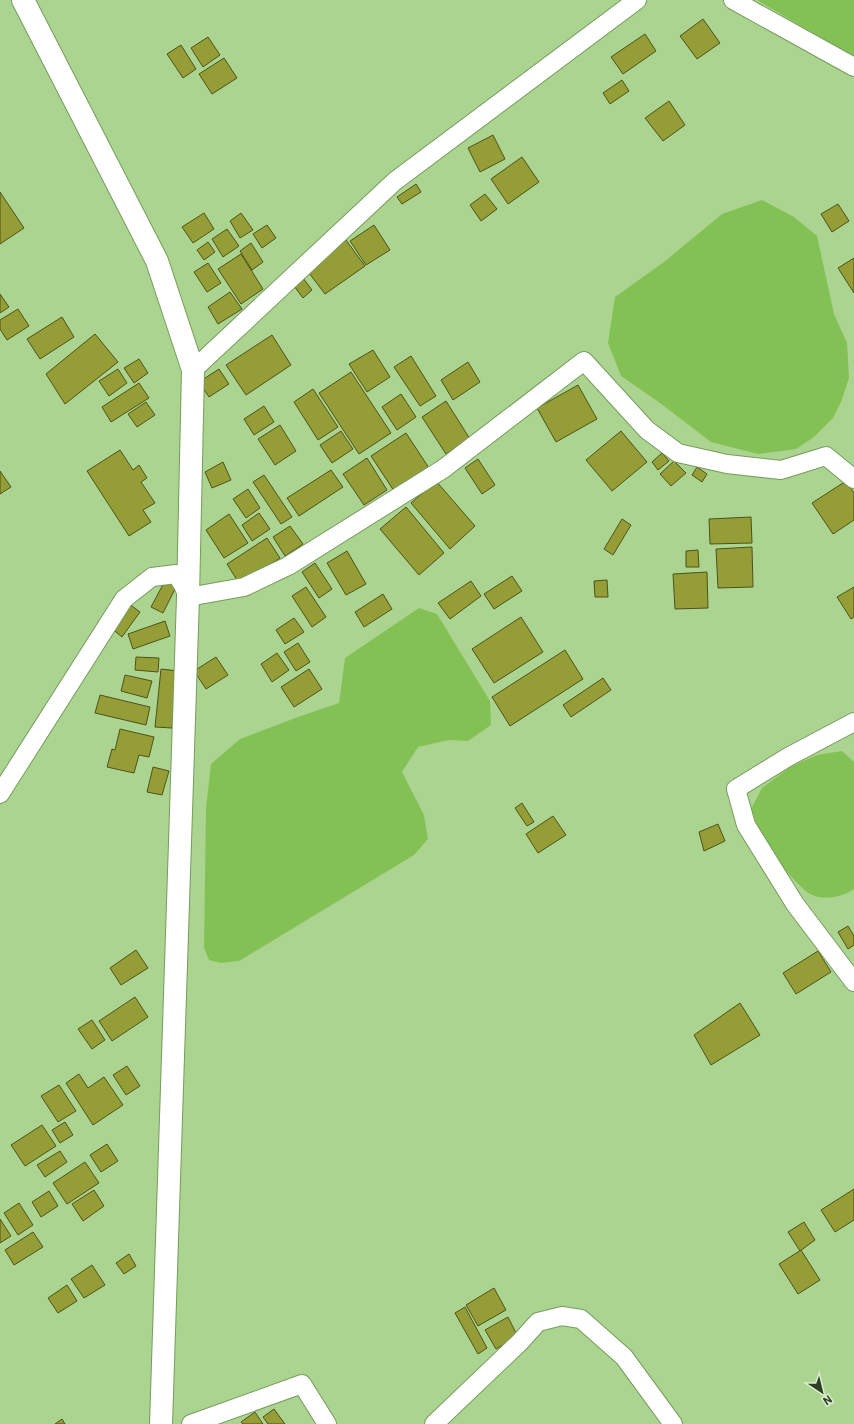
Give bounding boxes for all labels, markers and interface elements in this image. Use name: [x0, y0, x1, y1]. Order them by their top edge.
north arrow: [802, 1372, 842, 1412]
text: N: [820, 1392, 834, 1407]

